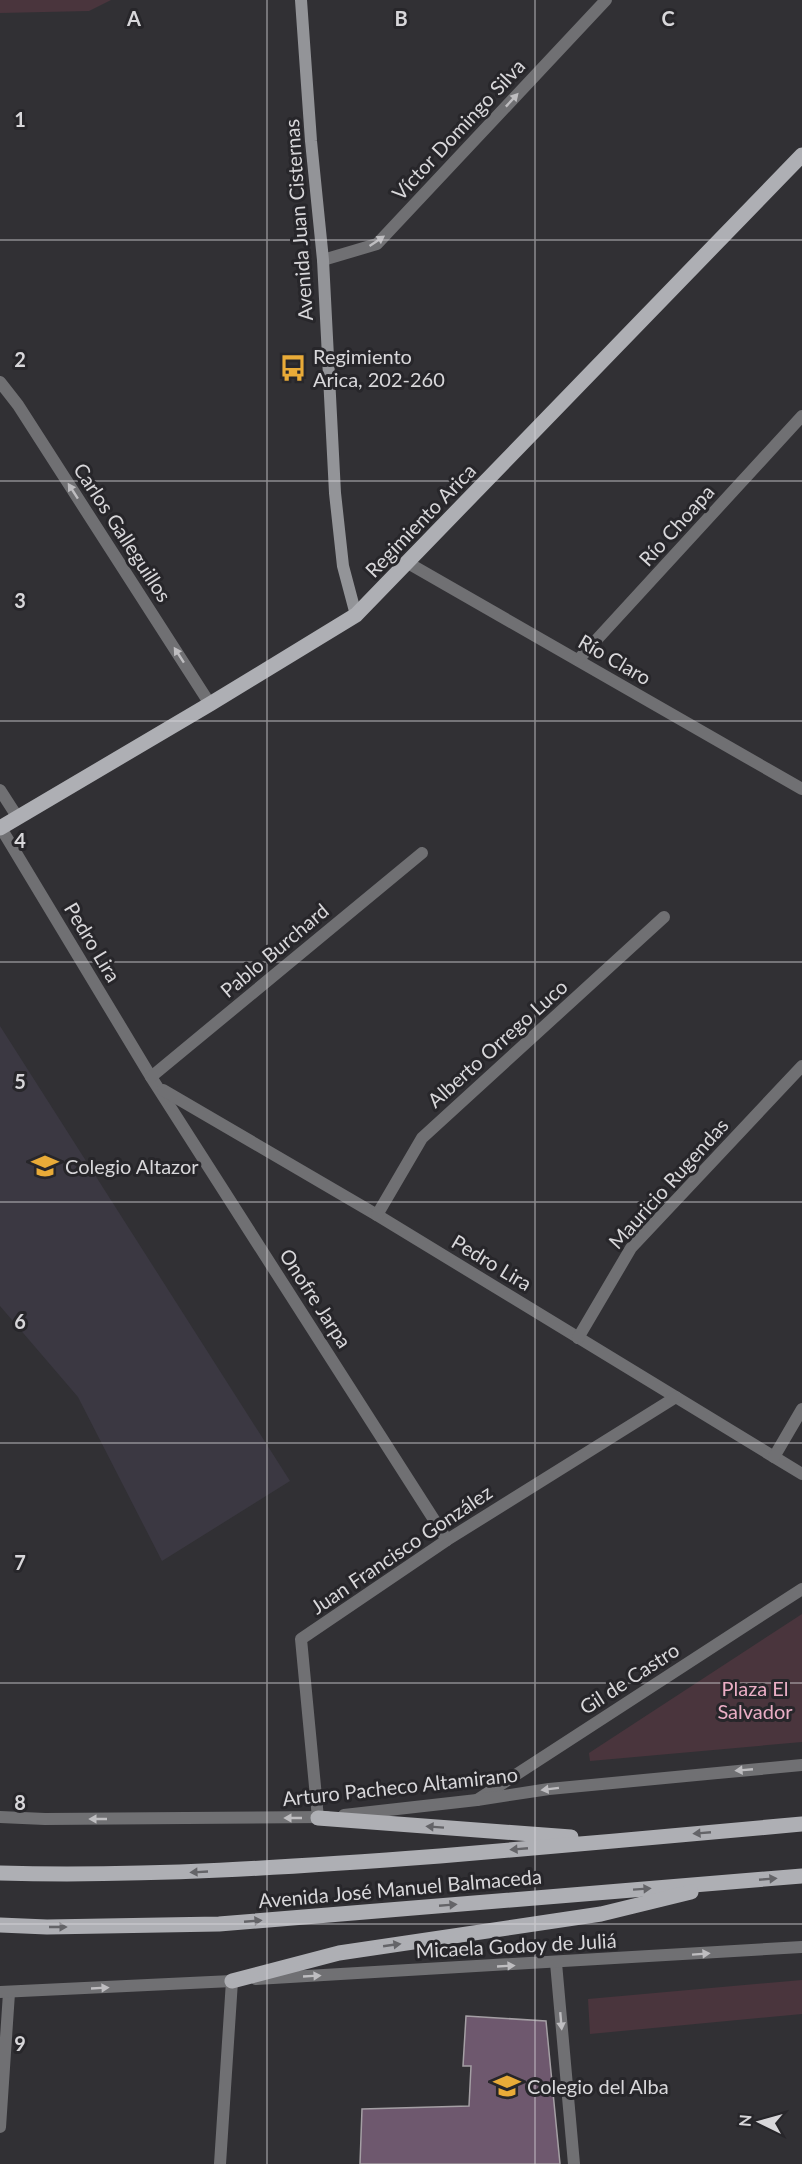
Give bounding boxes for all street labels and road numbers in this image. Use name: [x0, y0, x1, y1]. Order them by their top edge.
street label: Víctor Domingo Silva: [387, 54, 529, 204]
street label: Avenida Juan Cisternas: [279, 118, 317, 322]
street label: Carlos Galleguillos: [69, 458, 177, 606]
street label: Regimiento Arica: [360, 458, 480, 582]
street label: Río Choapa: [633, 480, 719, 570]
street label: Río Claro: [574, 629, 656, 689]
street label: Pedro Lira: [60, 898, 126, 986]
street label: Pablo Burchard: [215, 898, 333, 1002]
street label: Alberto Orrego Luco: [422, 974, 572, 1112]
street label: Mauricio Rugendas: [603, 1113, 733, 1253]
street label: Pedro Lira: [448, 1229, 536, 1295]
street label: Onofre Jarpa: [275, 1244, 357, 1352]
street label: Juan Francisco González: [306, 1479, 496, 1619]
street label: Gil de Castro: [575, 1637, 683, 1719]
street label: Arturo Pacheco Altamirano: [281, 1762, 519, 1810]
street label: Avenida José Manuel Balmaceda: [257, 1864, 543, 1912]
street label: Micaela Godoy de Juliá: [415, 1928, 617, 1962]

